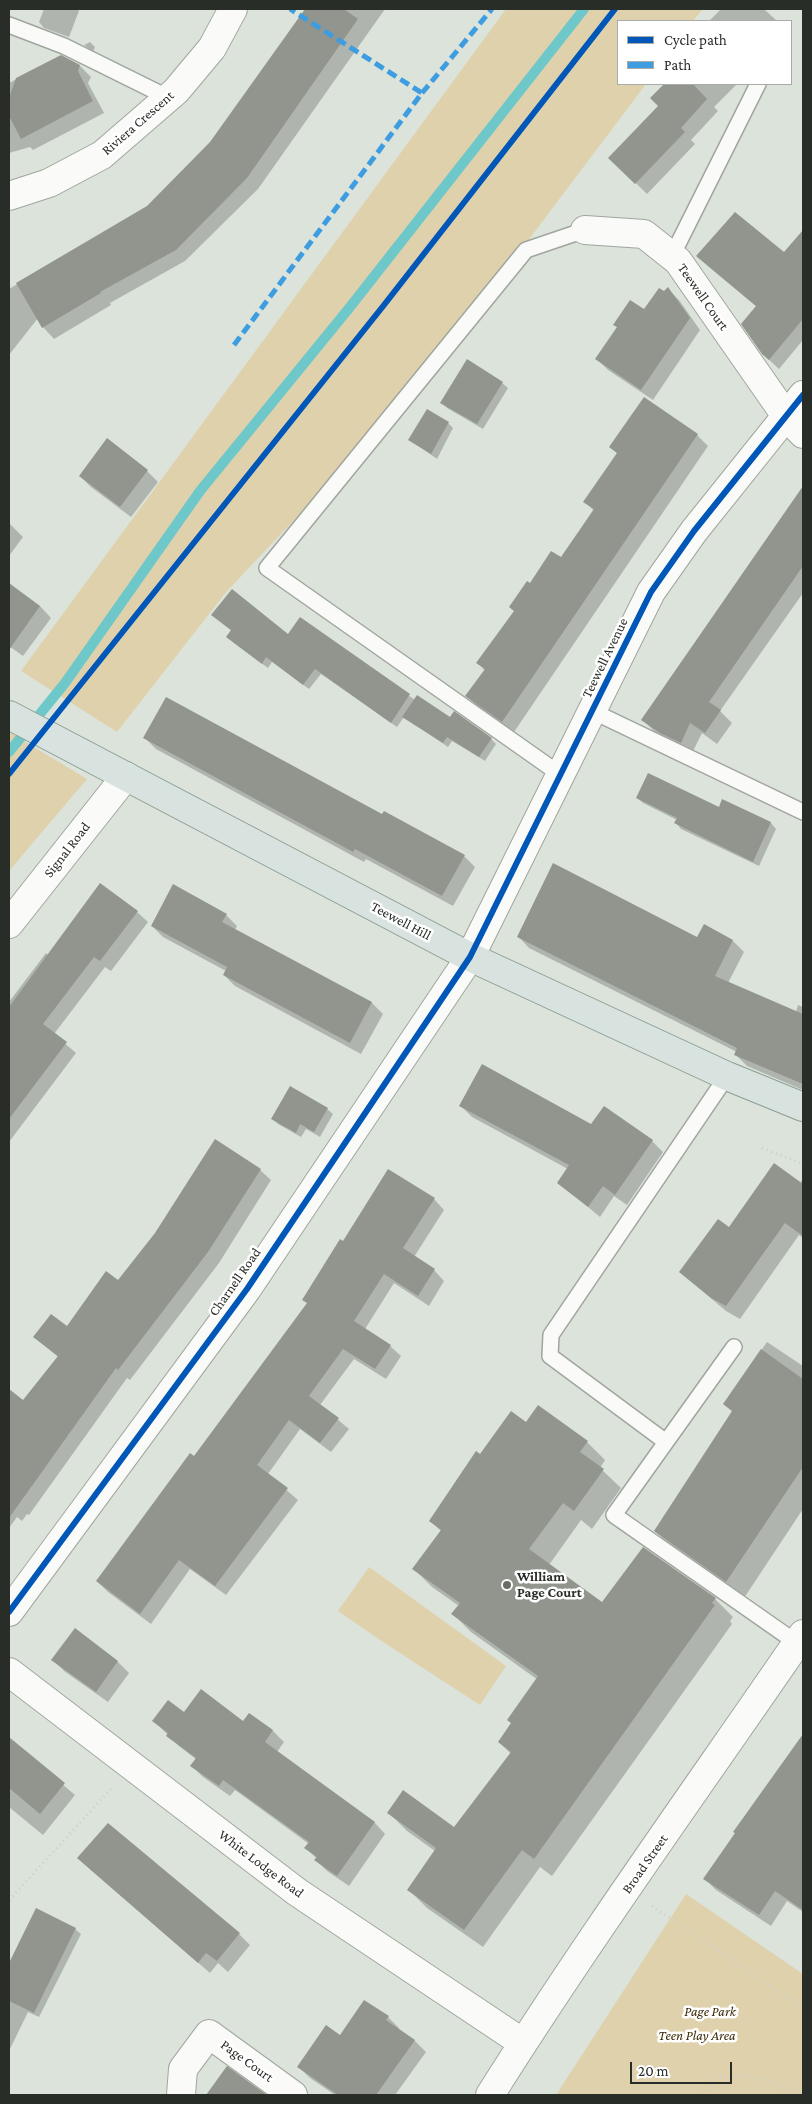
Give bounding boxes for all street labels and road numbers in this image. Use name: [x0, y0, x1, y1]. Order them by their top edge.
street label: Riviera Crescent: [98, 87, 178, 159]
street label: Teewell Court: [674, 260, 732, 334]
street label: Teewell Avenue: [578, 615, 632, 701]
street label: Signal Road: [40, 819, 94, 881]
street label: Teewell Hill: [368, 898, 434, 944]
street label: Charnell Road: [205, 1245, 265, 1319]
street label: White Lodge Road: [215, 1826, 307, 1902]
street label: Broad Street: [618, 1831, 672, 1897]
street label: Page Court: [217, 2036, 277, 2086]

